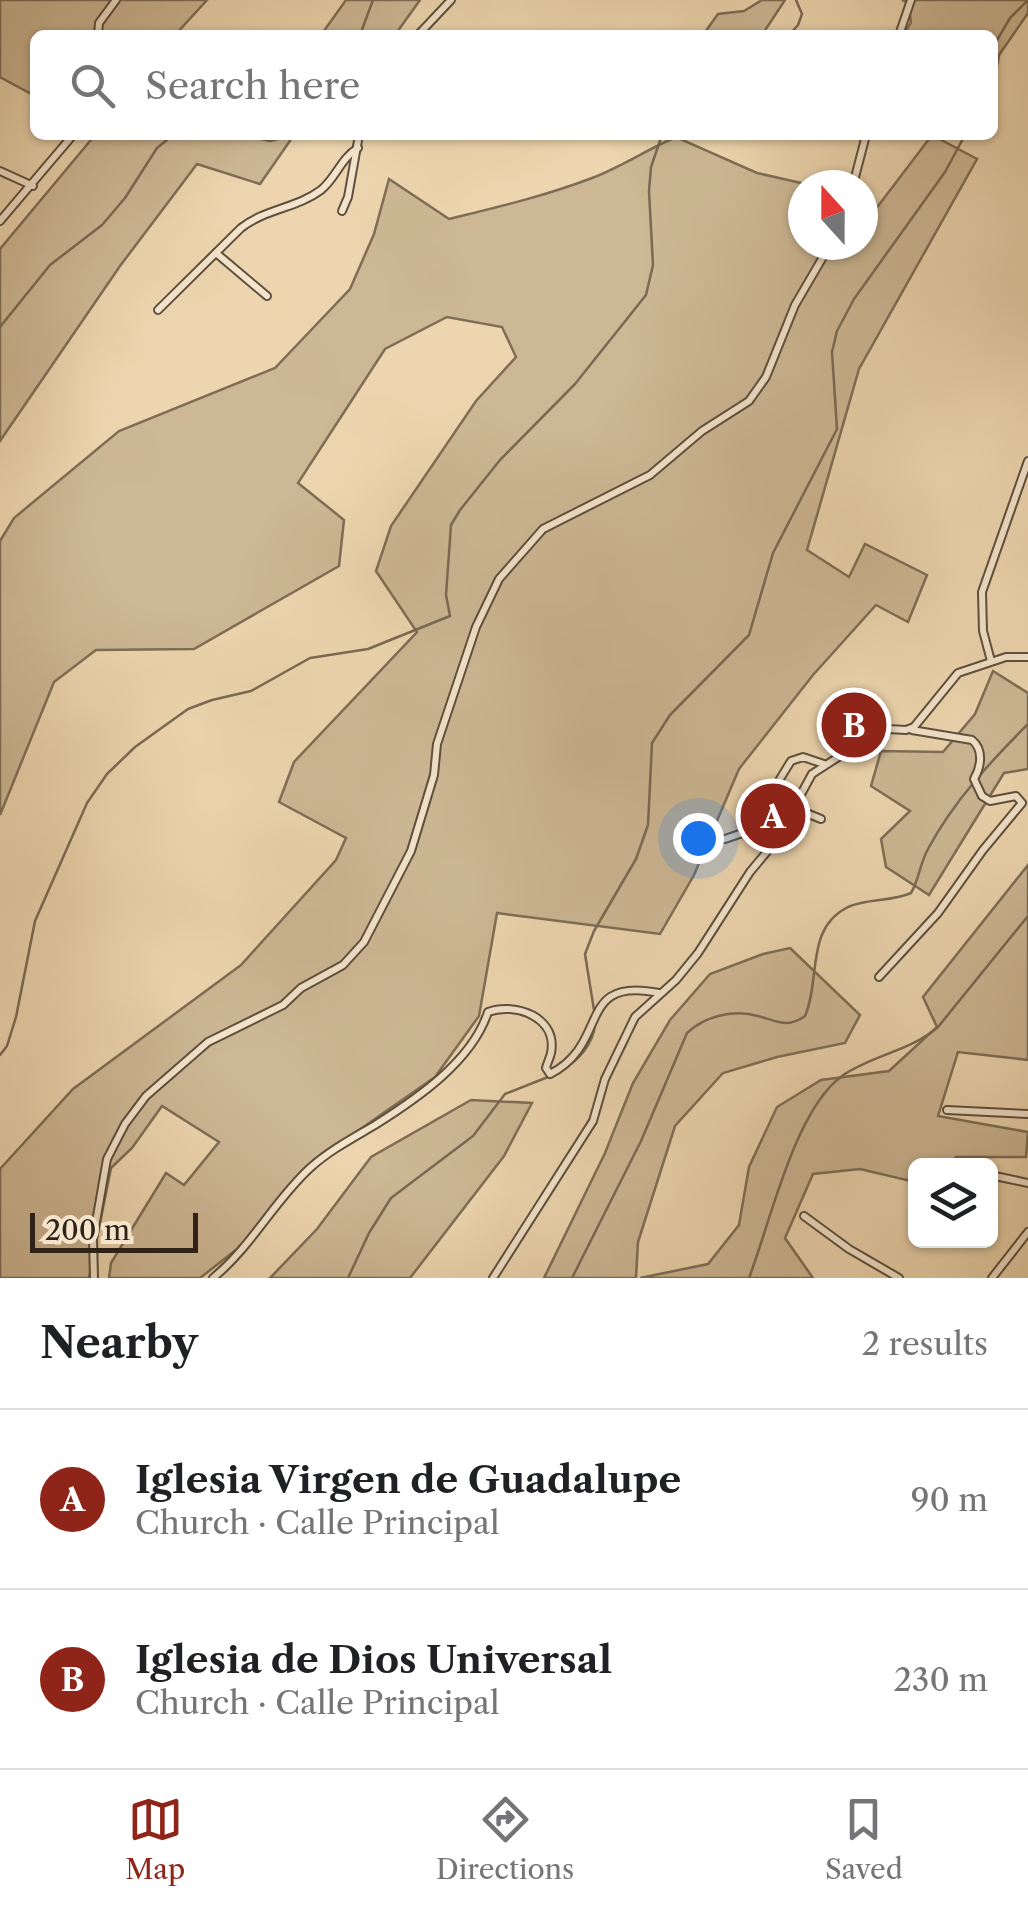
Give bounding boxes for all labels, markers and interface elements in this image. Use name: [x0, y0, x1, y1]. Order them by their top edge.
search box: [30, 30, 998, 140]
icon: search: [65, 58, 120, 113]
text: Search here: [145, 62, 360, 109]
north arrow: [788, 170, 878, 260]
pin: B: [822, 688, 886, 762]
pin: A: [740, 778, 806, 854]
your location: [673, 813, 724, 864]
map controls: [908, 1158, 998, 1248]
button: layers: [908, 1158, 998, 1248]
scale bar: [30, 1208, 198, 1252]
text: 200 m: [45, 1213, 130, 1247]
text: Nearby: [40, 1317, 198, 1369]
text: 2 results: [862, 1324, 988, 1363]
text: Iglesia Virgen de Guadalupe: [135, 1456, 681, 1503]
text: A: [60, 1480, 85, 1519]
text: 90 m: [911, 1480, 988, 1519]
text: Church · Calle Principal: [135, 1503, 499, 1542]
text: Iglesia de Dios Universal: [135, 1636, 612, 1683]
text: B: [61, 1660, 84, 1699]
text: 230 m: [893, 1660, 988, 1699]
text: Church · Calle Principal: [135, 1683, 499, 1722]
tab: Map: [125, 1792, 185, 1886]
tab: Directions: [436, 1792, 574, 1886]
tab: Saved: [825, 1792, 903, 1886]

